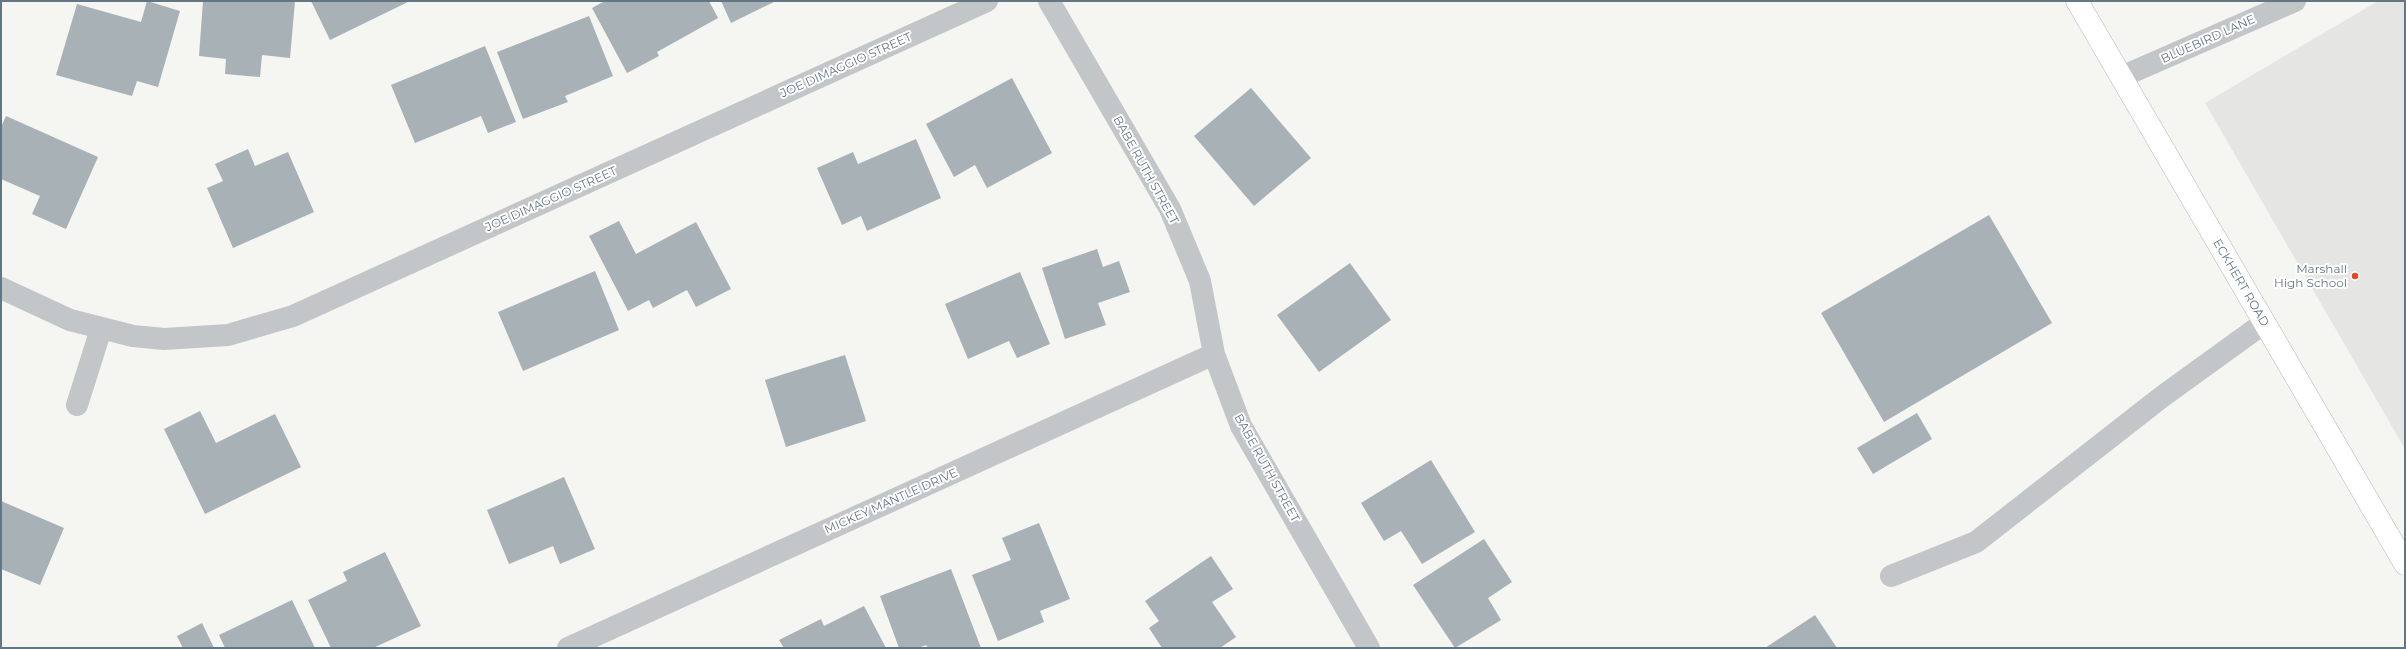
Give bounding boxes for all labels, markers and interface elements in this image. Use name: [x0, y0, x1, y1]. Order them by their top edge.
street label: BLUEBIRD LANE: [2158, 11, 2257, 66]
street label: JOE DIMAGGIO STREET: [777, 29, 914, 101]
street label: BABE RUTH STREET: [1110, 113, 1182, 227]
street label: JOE DIMAGGIO STREET: [482, 163, 619, 235]
street label: ECKHERT ROAD: [2210, 236, 2273, 329]
place label: Marshall High School: [2274, 261, 2347, 290]
marker: Marshall High School: [2350, 271, 2360, 281]
street label: BABE RUTH STREET: [1231, 411, 1303, 525]
street label: MICKEY MANTLE DRIVE: [822, 464, 960, 537]

